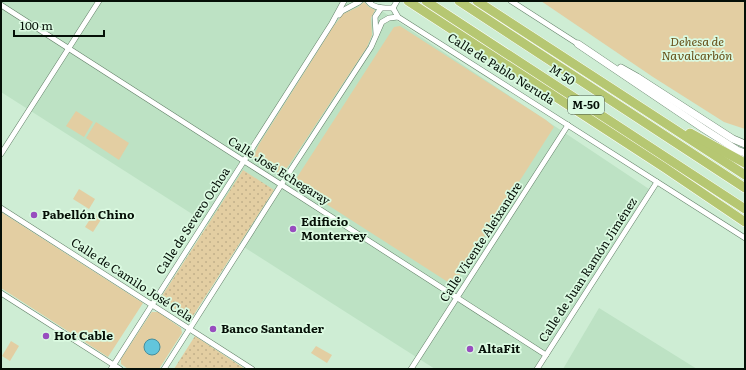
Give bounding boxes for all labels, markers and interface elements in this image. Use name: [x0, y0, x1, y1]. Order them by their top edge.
scale bar: [14, 12, 104, 38]
text: 100 m: [20, 16, 53, 34]
street label: Calle de Pablo Neruda: [444, 28, 559, 109]
park label: Dehesa de Navalcarbón: [662, 32, 732, 64]
street label: M 50: [546, 59, 579, 89]
road number: M-50: [568, 96, 604, 114]
street label: Calle José Echegaray: [225, 131, 334, 209]
street label: Calle de Severo Ochoa: [151, 163, 234, 278]
street label: Calle Vicente Aleixandre: [434, 178, 526, 305]
street label: Calle de Juan Ramón Jiménez: [533, 193, 641, 345]
place label: Pabellón Chino: [42, 205, 135, 223]
marker: Pabellón Chino: [29, 210, 39, 220]
place label: Edificio Monterrey: [301, 212, 367, 244]
marker: Edificio Monterrey: [288, 224, 298, 234]
street label: Calle de Camilo José Cela: [68, 233, 198, 326]
place label: Banco Santander: [221, 319, 325, 337]
marker: Banco Santander: [208, 324, 218, 334]
place label: Hot Cable: [54, 326, 113, 344]
marker: Hot Cable: [41, 331, 51, 341]
place label: AltaFit: [478, 339, 521, 357]
marker: AltaFit: [465, 344, 475, 354]

